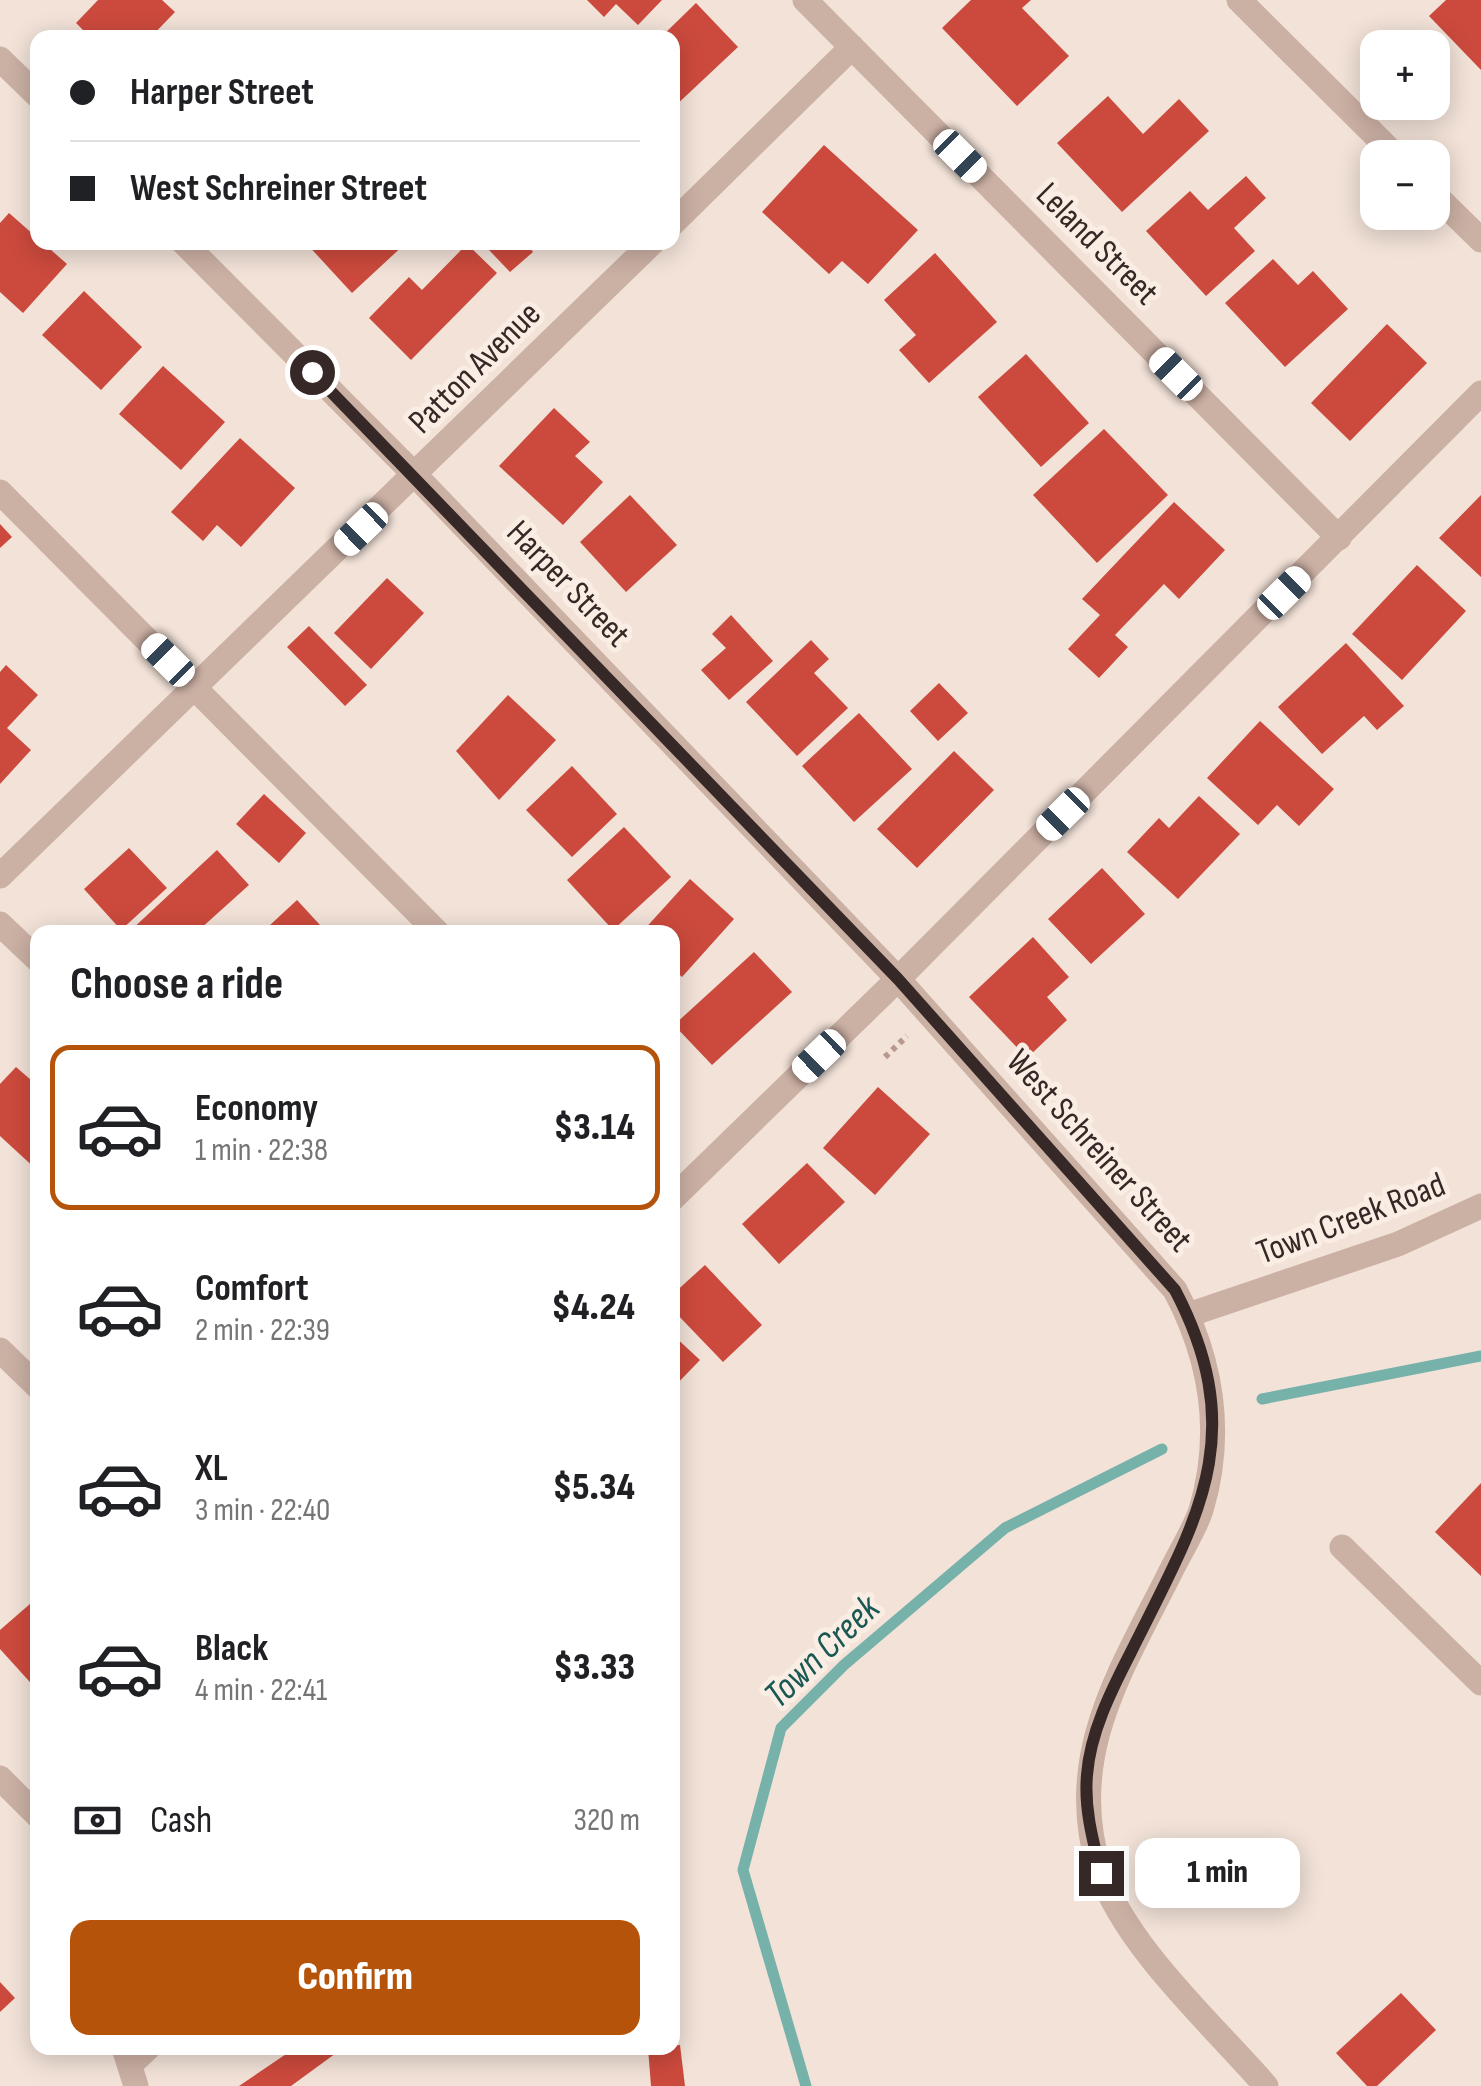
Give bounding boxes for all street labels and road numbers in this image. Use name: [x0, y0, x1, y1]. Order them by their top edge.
street label: Leland Street: [1027, 174, 1167, 314]
street label: Patton Avenue: [400, 293, 550, 443]
street label: Harper Street: [497, 512, 639, 656]
street label: West Schreiner Street: [997, 1041, 1201, 1261]
street label: Town Creek Road: [1251, 1163, 1451, 1275]

